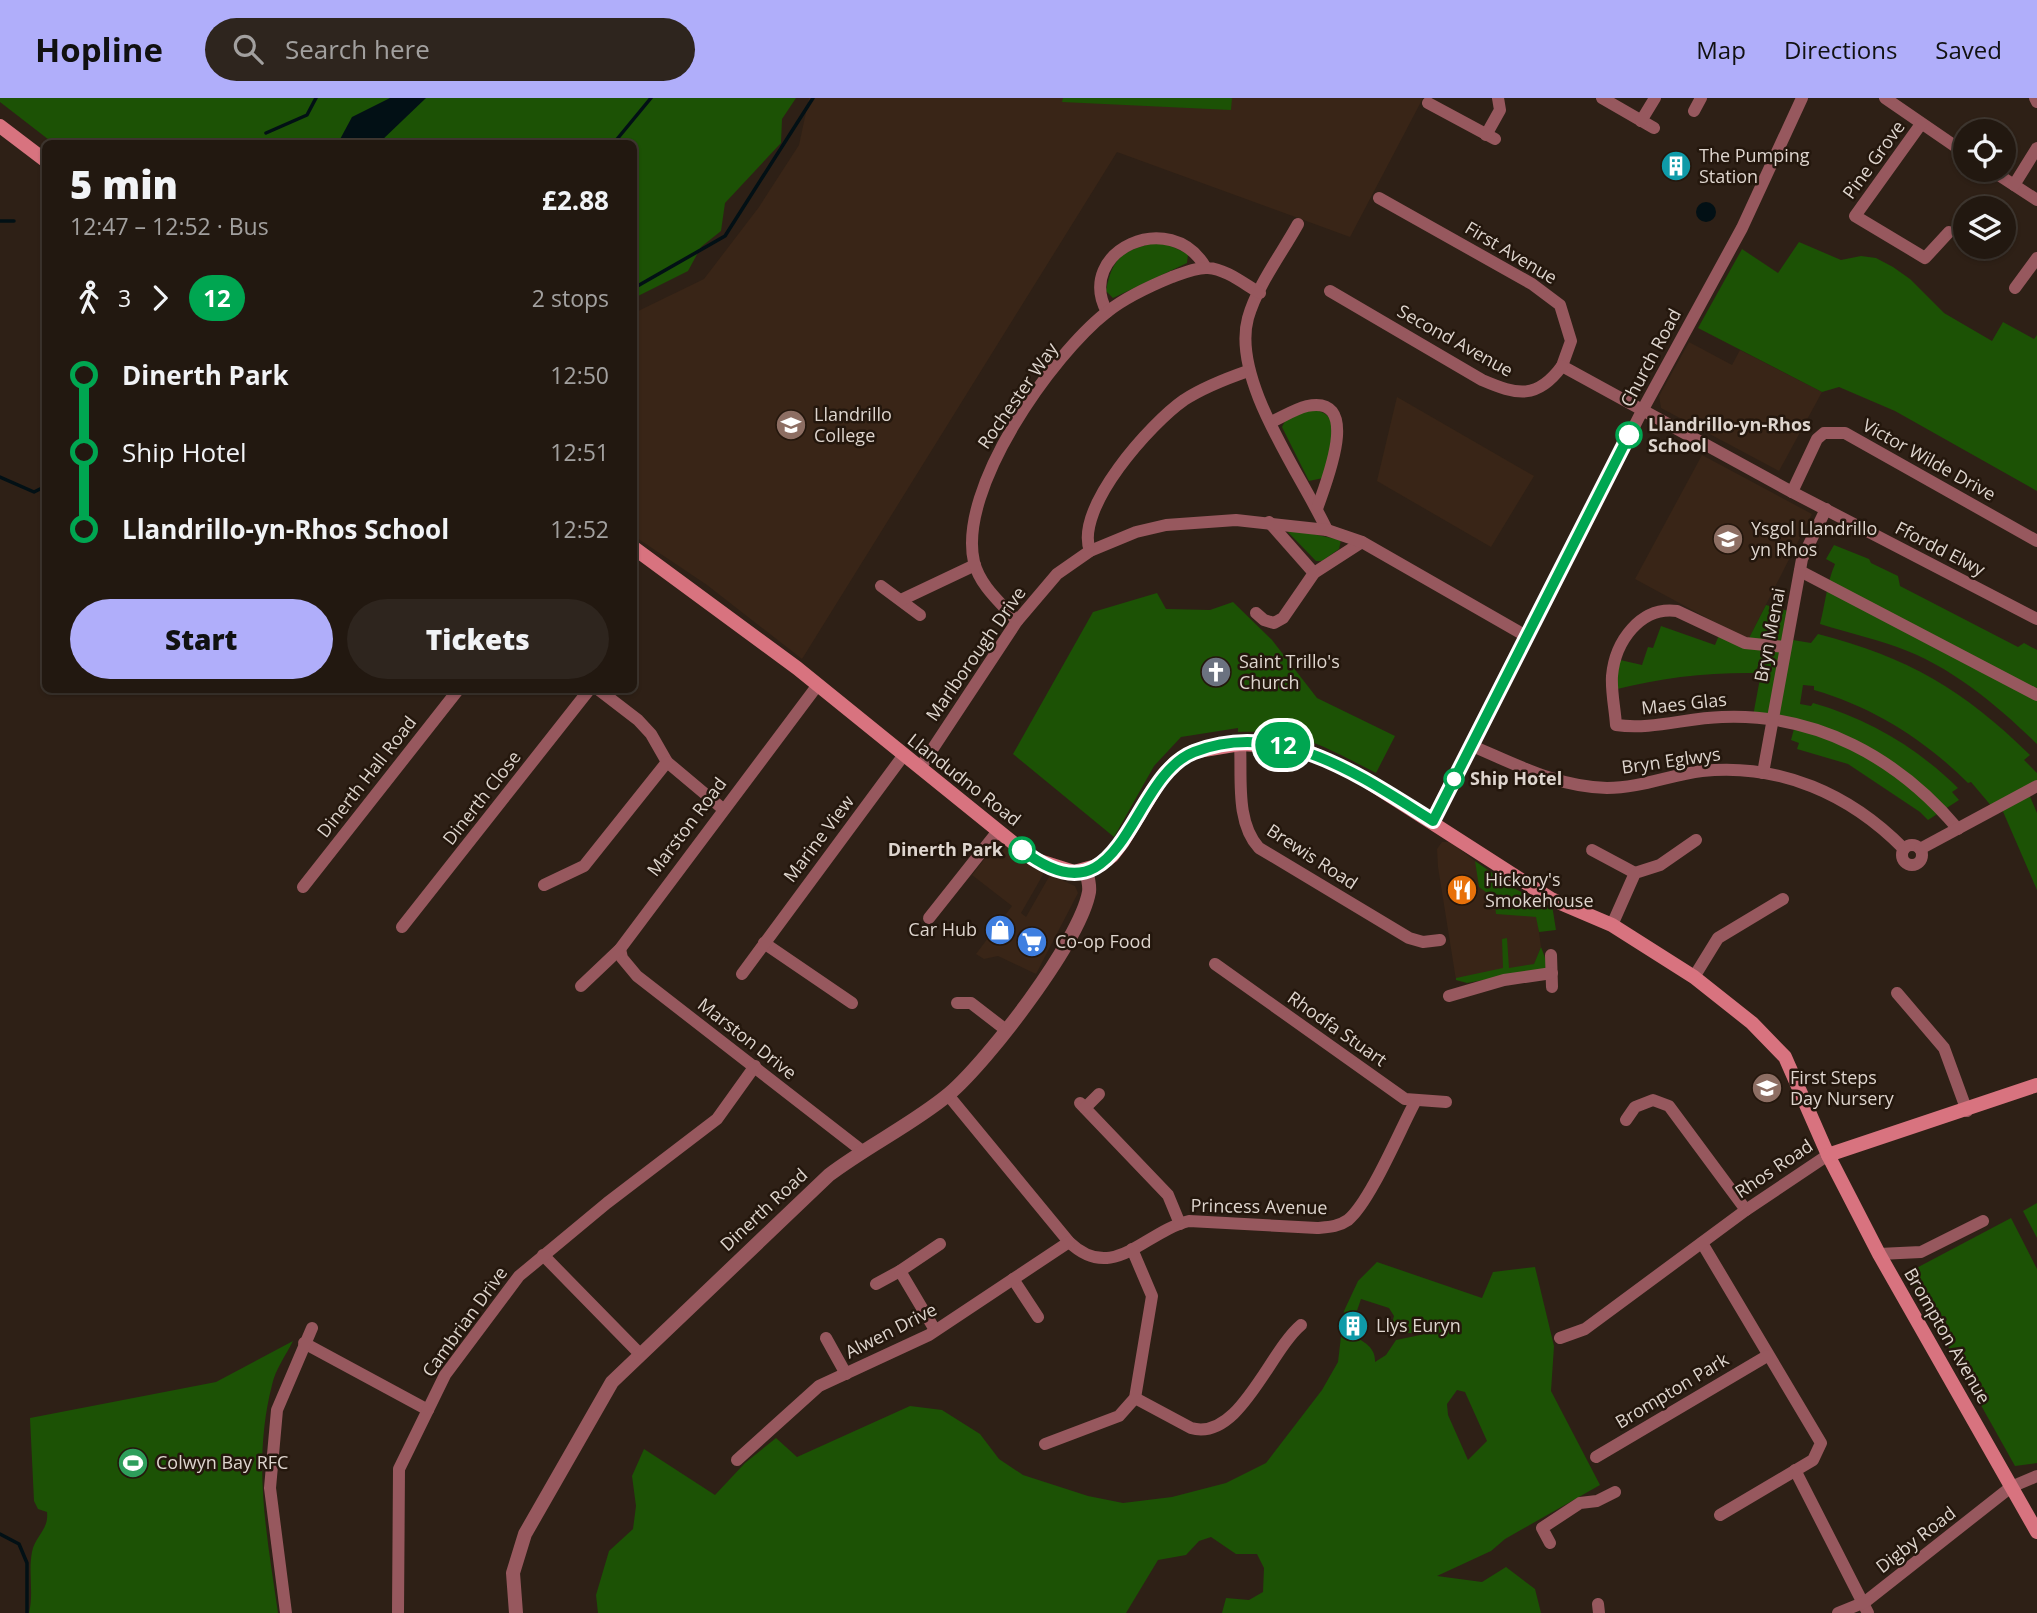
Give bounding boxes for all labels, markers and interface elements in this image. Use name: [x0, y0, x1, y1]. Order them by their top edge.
search box: [205, 18, 695, 81]
text: Hopline: [35, 27, 163, 72]
icon: search: [229, 30, 267, 68]
text: Search here: [285, 31, 430, 67]
text: Map: [1696, 33, 1746, 66]
text: Directions: [1784, 33, 1897, 66]
text: Saved: [1935, 33, 2002, 66]
street label: Pine Grove: [1837, 115, 1910, 204]
map controls: [1953, 119, 2016, 259]
button: locate: [1953, 119, 2016, 182]
place label: The Pumping Station: [1699, 143, 1810, 188]
building icon: The Pumping Station: [1659, 149, 1693, 183]
text: 5 min: [70, 158, 178, 210]
text: £2.88: [542, 182, 609, 218]
button: layers: [1953, 196, 2016, 259]
text: 12:47 – 12:52 · Bus: [70, 210, 269, 242]
street label: First Avenue: [1461, 215, 1562, 289]
icon: walk: [70, 279, 108, 317]
icon: forward: [141, 279, 179, 317]
text: 12: [203, 281, 231, 314]
text: 3: [118, 282, 131, 314]
text: 2 stops: [532, 282, 609, 314]
street label: Second Avenue: [1393, 298, 1518, 382]
street label: Church Road: [1614, 304, 1686, 411]
street label: Rochester Way: [972, 337, 1063, 453]
text: Dinerth Park: [122, 357, 289, 393]
text: 12:50: [550, 359, 609, 391]
place label: Llandrillo College: [814, 402, 892, 447]
school or university icon: Llandrillo College: [774, 408, 808, 442]
place label: Llandrillo-yn-Rhos School: [1648, 412, 1811, 457]
street label: Victor Wilde Drive: [1859, 413, 2000, 506]
marker: Llandrillo-yn-Rhos School: [1616, 422, 1642, 448]
text: Ship Hotel: [122, 434, 247, 470]
text: 12:51: [550, 436, 609, 468]
text: Llandrillo-yn-Rhos School: [122, 511, 449, 547]
text: 12:52: [550, 513, 609, 545]
street label: Ffordd Elwy: [1891, 515, 1990, 581]
place label: Ysgol Llandrillo yn Rhos: [1751, 516, 1877, 561]
school or university icon: Ysgol Llandrillo yn Rhos: [1711, 522, 1745, 556]
street label: Marlborough Drive: [920, 582, 1031, 725]
street label: Bryn Menai: [1748, 586, 1790, 684]
button: Start: [70, 599, 333, 679]
button: Tickets: [347, 599, 609, 679]
place label: Saint Trillo's Church: [1239, 649, 1340, 694]
church icon: Saint Trillo's Church: [1199, 655, 1233, 689]
street label: Maes Glas: [1640, 687, 1728, 719]
street label: Dinerth Hall Road: [311, 711, 421, 842]
line badge: 12: [1252, 722, 1314, 768]
street label: Llandudno Road: [903, 727, 1026, 831]
text: 12: [1269, 728, 1297, 761]
street label: Bryn Eglwys: [1620, 741, 1722, 779]
street label: Dinerth Close: [437, 745, 526, 850]
place label: Ship Hotel: [1470, 766, 1562, 790]
marker: Ship Hotel: [1444, 769, 1464, 789]
street label: Marston Road: [641, 772, 731, 881]
street label: Marine View: [778, 790, 859, 887]
street label: Brewis Road: [1262, 818, 1363, 894]
place label: Dinerth Park: [888, 837, 1004, 861]
marker: Dinerth Park: [1009, 837, 1035, 863]
place label: Hickory's Smokehouse: [1485, 867, 1594, 912]
restaurant icon: Hickory's Smokehouse: [1445, 873, 1479, 907]
shop icon: Car Hub: [983, 913, 1017, 947]
place label: Car Hub: [908, 917, 977, 941]
supermarket icon: Co-op Food: [1015, 925, 1049, 959]
place label: Co-op Food: [1055, 929, 1151, 953]
street label: Rhodfa Stuart: [1283, 985, 1392, 1071]
street label: Marston Drive: [693, 992, 802, 1084]
place label: First Steps Day Nursery: [1790, 1065, 1895, 1110]
school or university icon: First Steps Day Nursery: [1750, 1071, 1784, 1105]
street label: Rhos Road: [1730, 1133, 1817, 1203]
street label: Dinerth Road: [714, 1163, 812, 1256]
street label: Princess Avenue: [1190, 1193, 1328, 1219]
street label: Cambrian Drive: [416, 1261, 512, 1381]
street label: Brompton Avenue: [1899, 1263, 1997, 1408]
street label: Alwen Drive: [841, 1297, 940, 1363]
building icon: Llys Euryn: [1336, 1309, 1370, 1343]
place label: Llys Euryn: [1376, 1313, 1461, 1337]
street label: Brompton Park: [1610, 1347, 1733, 1433]
sports icon: Colwyn Bay RFC: [116, 1446, 150, 1480]
place label: Colwyn Bay RFC: [156, 1450, 288, 1474]
street label: Digby Road: [1871, 1500, 1960, 1578]

